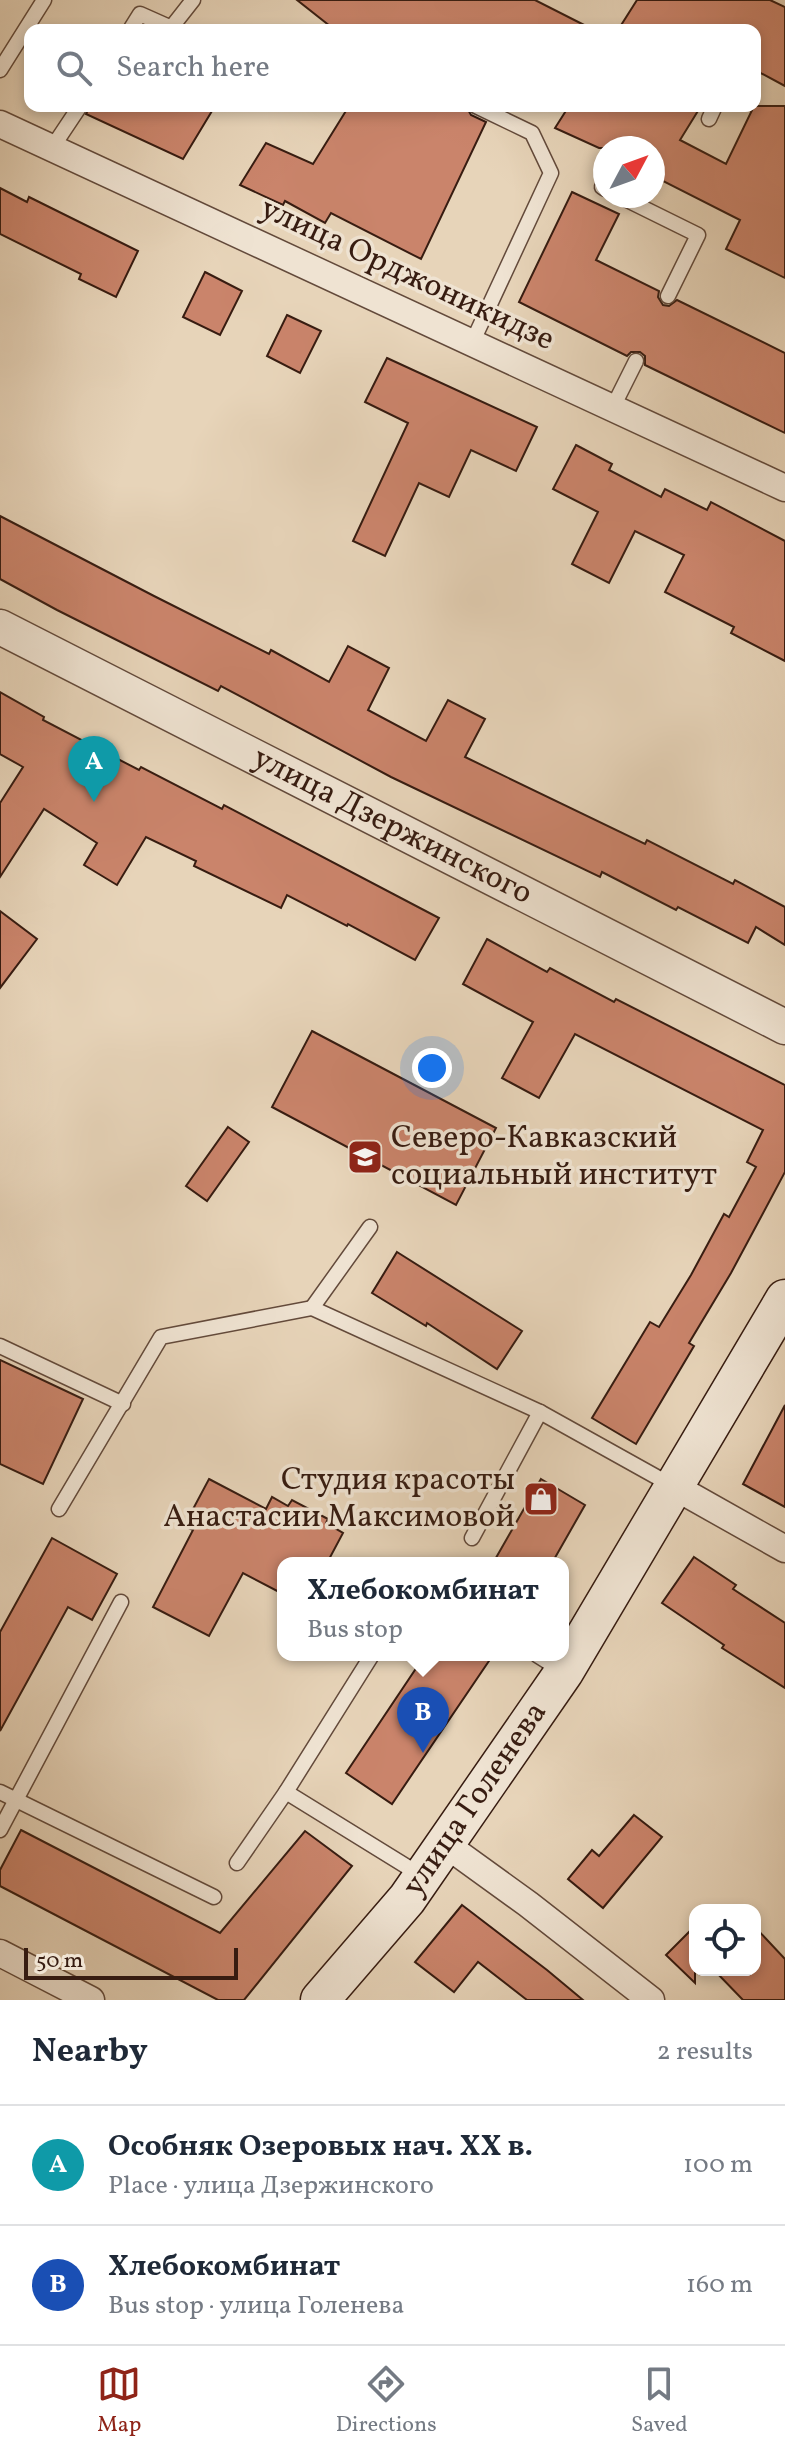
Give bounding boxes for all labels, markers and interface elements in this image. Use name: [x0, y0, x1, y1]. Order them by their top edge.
search box: [24, 24, 761, 112]
icon: search: [52, 46, 96, 90]
text: Search here: [116, 47, 270, 89]
north arrow: [593, 136, 665, 208]
street label: улица Орджоникидзе: [253, 187, 561, 363]
pin: A: [68, 736, 120, 802]
street label: улица Дзержинского: [245, 737, 539, 916]
your location: [412, 1048, 452, 1088]
place label: Северо-Кавказский социальный институт: [391, 1117, 717, 1198]
school or university icon: Северо-Кавказский социальный институт: [346, 1138, 384, 1176]
place label: Студия красоты Анастасии Максимовой: [163, 1459, 515, 1540]
shop icon: Студия красоты Анастасии Максимовой: [522, 1480, 560, 1518]
popup: [277, 1557, 569, 1661]
text: Хлебокомбинат: [307, 1570, 539, 1612]
text: Bus stop: [307, 1612, 403, 1648]
pin: B: [397, 1687, 449, 1753]
street label: улица Голенева: [393, 1694, 559, 1906]
map controls: [689, 1904, 761, 1976]
button: locate: [689, 1904, 761, 1976]
scale bar: [24, 1944, 238, 1980]
text: 50 m: [36, 1946, 83, 1977]
text: Nearby: [32, 2029, 148, 2076]
text: 2 results: [657, 2034, 753, 2070]
text: Особняк Озеровых нач. ХХ в.: [108, 2126, 533, 2168]
text: A: [49, 2147, 67, 2183]
text: 100 m: [683, 2147, 753, 2183]
text: Place · улица Дзержинского: [108, 2168, 434, 2204]
text: Хлебокомбинат: [108, 2246, 340, 2288]
text: B: [49, 2267, 67, 2303]
text: 160 m: [686, 2267, 753, 2303]
text: Bus stop · улица Голенева: [108, 2288, 404, 2324]
tab: Map: [97, 2362, 141, 2441]
tab: Directions: [336, 2362, 437, 2441]
tab: Saved: [631, 2362, 688, 2441]

